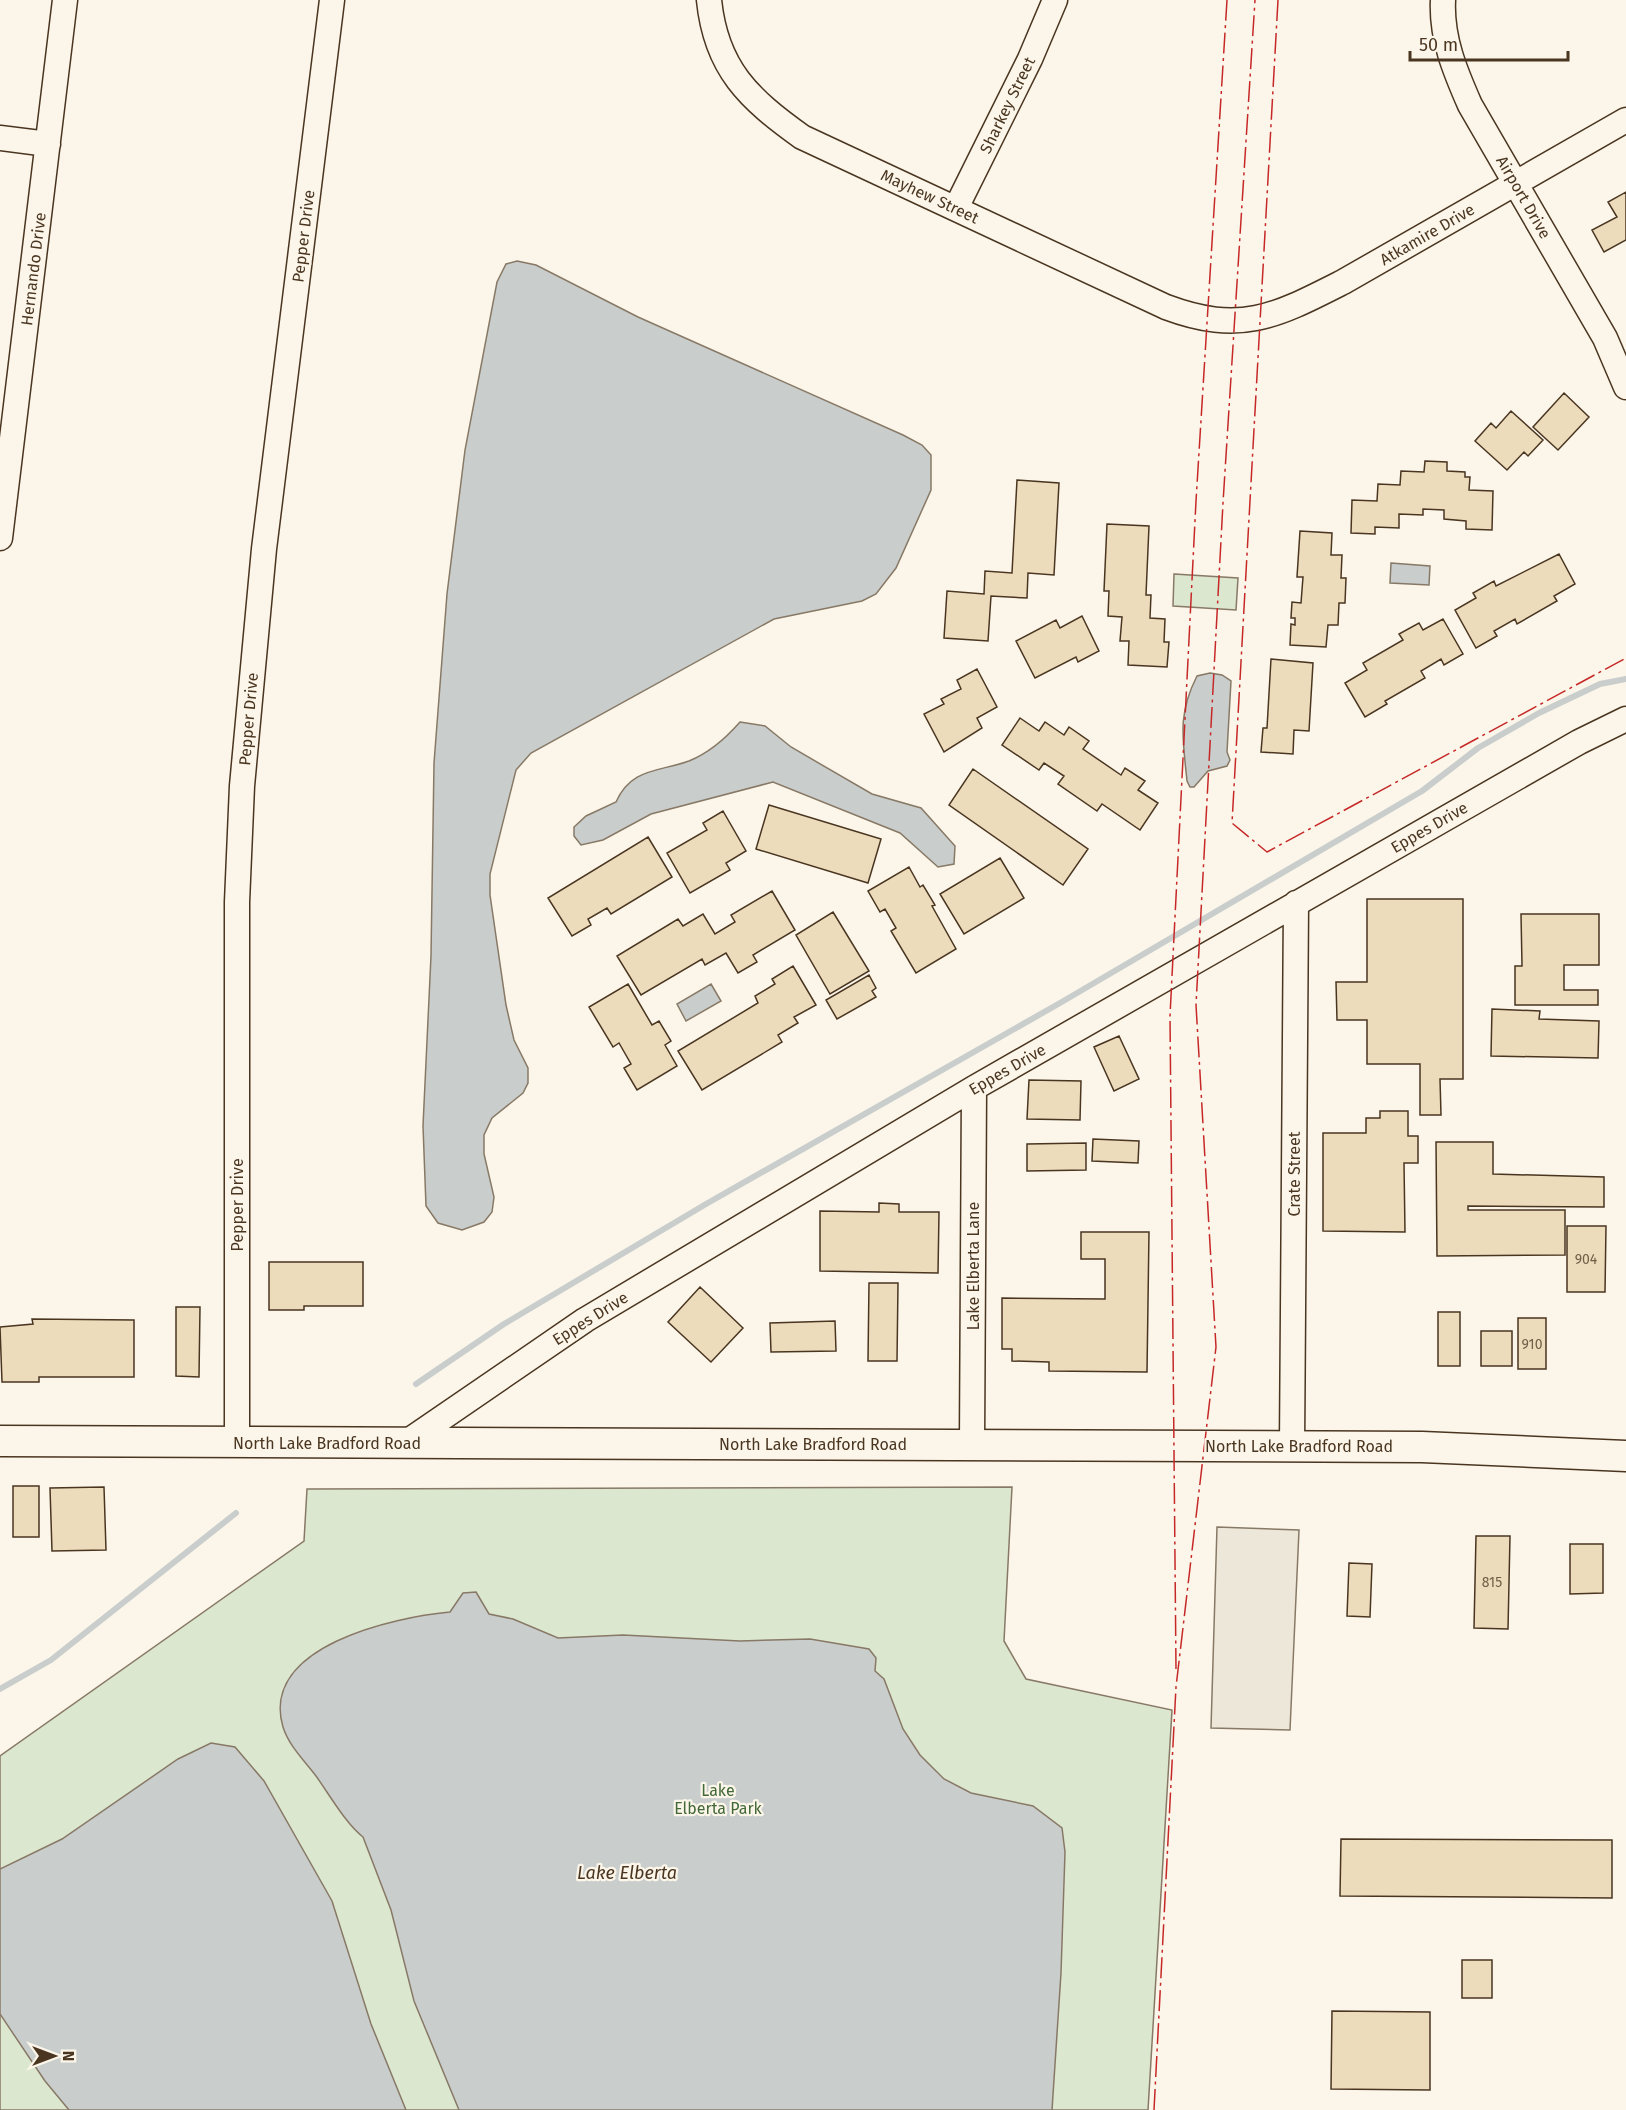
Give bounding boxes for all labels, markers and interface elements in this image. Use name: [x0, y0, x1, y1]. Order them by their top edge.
scale bar: [1410, 24, 1568, 62]
text: 50 m: [1419, 34, 1458, 56]
street label: Sharkey Street: [976, 54, 1039, 157]
street label: Airport Drive: [1492, 152, 1555, 242]
street label: Mayhew Street: [878, 165, 982, 228]
street label: Pepper Drive: [288, 189, 319, 283]
street label: Atkamire Drive: [1377, 200, 1478, 269]
street label: Hernando Drive: [17, 211, 50, 327]
street label: Pepper Drive: [235, 672, 262, 766]
street label: Eppes Drive: [1388, 798, 1471, 857]
street label: Eppes Drive: [966, 1040, 1049, 1099]
street label: Crate Street: [1285, 1131, 1304, 1216]
street label: Pepper Drive: [228, 1158, 247, 1252]
street label: Lake Elberta Lane: [964, 1202, 983, 1330]
house number: 904: [1575, 1251, 1598, 1268]
street label: Eppes Drive: [549, 1288, 632, 1349]
house number: 910: [1522, 1336, 1543, 1353]
street label: North Lake Bradford Road: [233, 1434, 421, 1453]
street label: North Lake Bradford Road: [719, 1435, 907, 1454]
street label: North Lake Bradford Road: [1205, 1437, 1393, 1456]
house number: 815: [1482, 1574, 1502, 1591]
park label: Lake Elberta Park: [674, 1781, 763, 1818]
water label: Lake Elberta: [577, 1862, 677, 1884]
north arrow: [24, 2026, 84, 2086]
text: N: [59, 2051, 78, 2061]

